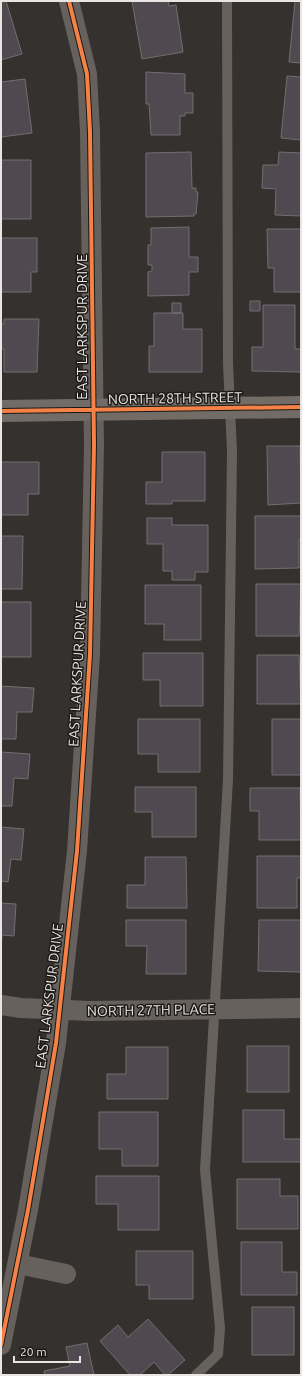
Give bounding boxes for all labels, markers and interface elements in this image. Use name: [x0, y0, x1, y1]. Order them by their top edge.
street label: EAST LARKSPUR DRIVE: [74, 254, 90, 400]
street label: NORTH 28TH STREET: [108, 389, 242, 407]
street label: EAST LARKSPUR DRIVE: [65, 601, 89, 747]
street label: EAST LARKSPUR DRIVE: [32, 923, 66, 1069]
street label: NORTH 27TH PLACE: [87, 1001, 215, 1019]
scale bar: [14, 1338, 80, 1364]
text: 20 m: [20, 1345, 47, 1358]

